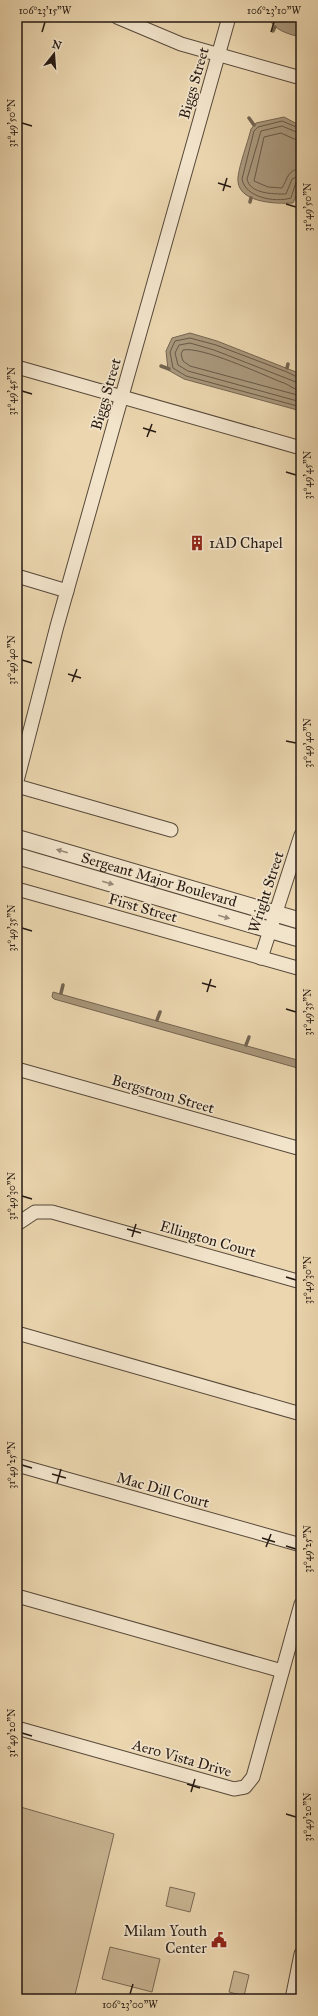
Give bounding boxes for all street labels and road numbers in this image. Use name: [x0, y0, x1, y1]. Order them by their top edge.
street label: Biggs Street: [175, 44, 213, 121]
street label: Biggs Street: [87, 355, 125, 432]
street label: Sergeant Major Boulevard: [79, 848, 239, 911]
street label: Wright Street: [244, 848, 288, 935]
street label: First Street: [106, 890, 180, 927]
street label: Bergstrom Street: [110, 1071, 217, 1117]
street label: Ellington Court: [158, 1217, 259, 1262]
street label: Mac Dill Court: [115, 1468, 212, 1512]
street label: Aero Vista Drive: [129, 1735, 234, 1781]

